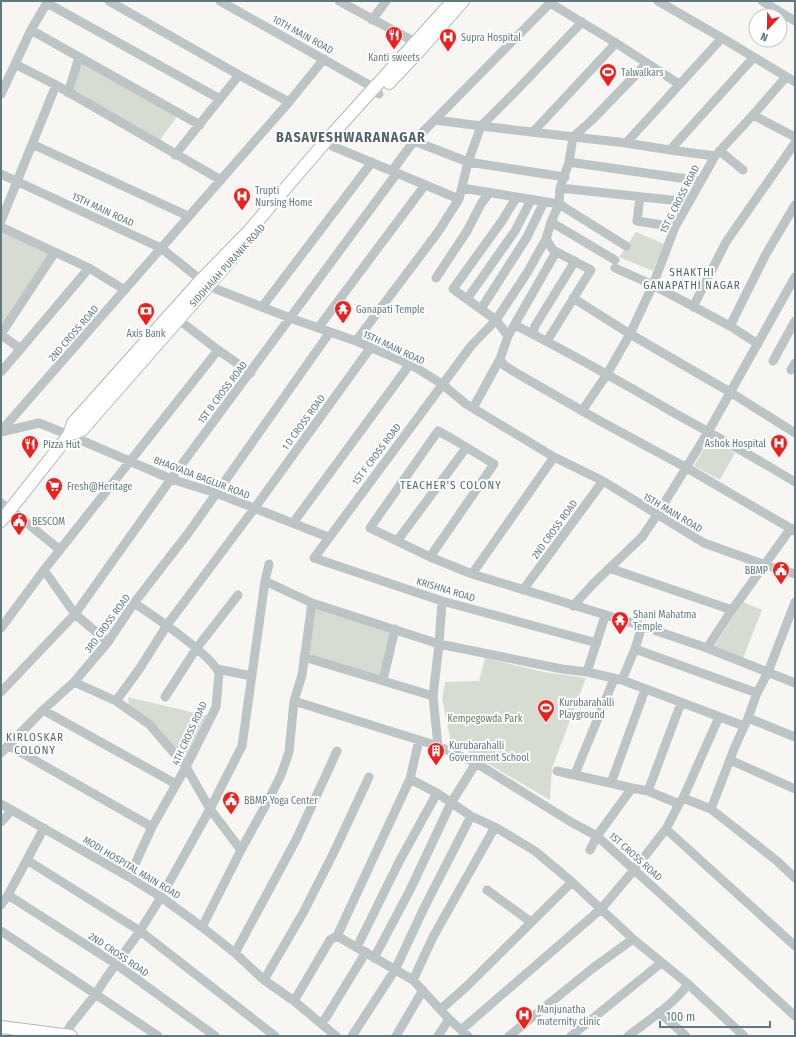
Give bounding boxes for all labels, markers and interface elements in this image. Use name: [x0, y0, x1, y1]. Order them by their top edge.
north arrow: [748, 8, 788, 48]
street label: 10TH MAIN ROAD: [270, 13, 335, 57]
restaurant icon: Kanti sweets: [384, 25, 404, 50]
hospital icon: Supra Hospital: [438, 27, 458, 52]
text: N: [759, 30, 770, 44]
place label: Supra Hospital: [461, 32, 521, 44]
place label: Kanti sweets: [368, 52, 420, 64]
sports icon: Talwalkars: [598, 62, 618, 87]
place label: Talwalkars: [621, 67, 663, 79]
district label: BASAVESHWARANAGAR: [276, 129, 426, 146]
street label: 1ST G CROSS ROAD: [657, 163, 702, 236]
place label: Trupti Nursing Home: [255, 185, 313, 209]
hospital icon: Trupti Nursing Home: [232, 186, 252, 211]
street label: 15TH MAIN ROAD: [70, 190, 136, 230]
street label: SIDDHAIAH PURANIK ROAD: [187, 222, 268, 310]
district label: SHAKTHI GANAPATHI NAGAR: [643, 266, 741, 292]
temple icon: Ganapati Temple: [333, 299, 353, 324]
bank icon: Axis Bank: [136, 301, 156, 326]
street label: 2ND CROSS ROAD: [46, 303, 101, 364]
place label: Ganapati Temple: [356, 304, 425, 316]
place label: Axis Bank: [126, 328, 166, 340]
street label: 15TH MAIN ROAD: [361, 328, 427, 368]
street label: 1ST B CROSS ROAD: [195, 359, 250, 426]
street label: 1 D CROSS ROAD: [280, 392, 328, 453]
street label: 1ST F CROSS ROAD: [350, 421, 404, 488]
hospital icon: Ashok Hospital: [769, 433, 789, 458]
restaurant icon: Pizza Hut: [20, 434, 40, 459]
place label: Ashok Hospital: [705, 438, 766, 450]
place label: Pizza Hut: [43, 439, 81, 451]
street label: BHAGYADA BAGLUR ROAD: [152, 454, 252, 502]
supermarket icon: Fresh@Heritage: [44, 476, 64, 501]
district label: TEACHER'S COLONY: [400, 479, 502, 492]
place label: Fresh@Heritage: [67, 481, 133, 493]
street label: 15TH MAIN ROAD: [641, 490, 705, 535]
street label: 2ND CROSS ROAD: [529, 498, 580, 561]
public building icon: BESCOM: [9, 511, 29, 536]
place label: BESCOM: [32, 516, 65, 528]
public building icon: BBMP: [771, 560, 791, 585]
place label: BBMP: [745, 565, 768, 577]
street label: KRISHNA ROAD: [415, 575, 477, 605]
street label: 3RD CROSS ROAD: [82, 592, 133, 655]
place label: Shani Mahatma Temple: [633, 609, 696, 633]
temple icon: Shani Mahatma Temple: [610, 610, 630, 635]
place label: Kurubarahalli Playground: [559, 697, 614, 721]
sports icon: Kurubarahalli Playground: [536, 698, 556, 723]
street label: 4TH CROSS ROAD: [170, 700, 210, 767]
park label: Kempegowda Park: [448, 713, 523, 725]
district label: KIRLOSKAR COLONY: [6, 731, 64, 757]
place label: Kurubarahalli Government School: [449, 740, 530, 764]
building icon: Kurubarahalli Government School: [426, 741, 446, 766]
public building icon: BBMP Yoga Center: [221, 790, 241, 815]
place label: BBMP Yoga Center: [244, 795, 318, 807]
street label: 1ST CROSS ROAD: [606, 830, 664, 884]
street label: MODI HOSPITAL MAIN ROAD: [81, 834, 182, 902]
street label: 2ND CROSS ROAD: [86, 930, 151, 980]
scale bar: [660, 1003, 770, 1029]
place label: Manjunatha maternity clinic: [537, 1004, 601, 1028]
hospital icon: Manjunatha maternity clinic: [514, 1005, 534, 1030]
text: 100 m: [666, 1010, 695, 1024]

